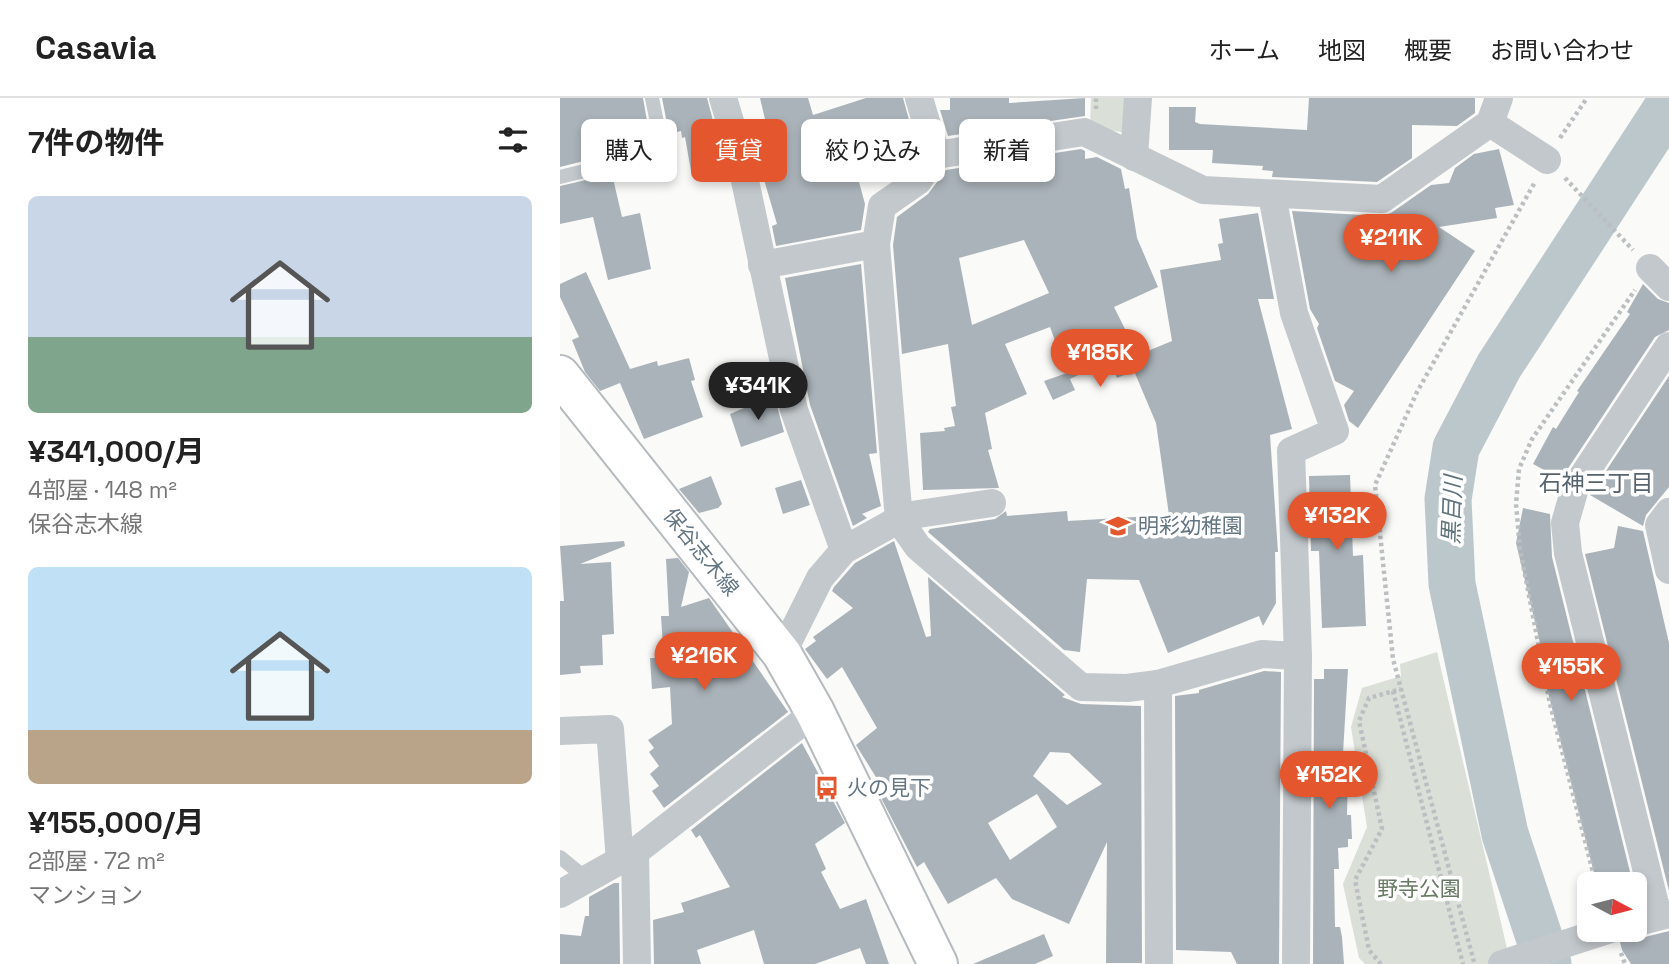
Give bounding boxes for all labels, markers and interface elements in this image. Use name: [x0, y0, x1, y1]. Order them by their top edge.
text: Casavia: [35, 27, 156, 69]
text: ホーム: [1209, 35, 1280, 66]
text: 地図: [1318, 35, 1366, 66]
text: 概要: [1404, 35, 1452, 66]
text: お問い合わせ: [1490, 35, 1634, 66]
chip: 購入: [581, 119, 677, 182]
chip: 賃貸: [691, 119, 787, 182]
chip: 絞り込み: [801, 119, 945, 182]
chip: 新着: [959, 119, 1055, 182]
icon: filters: [494, 121, 532, 159]
text: 7件の物件: [28, 123, 165, 162]
pin: ¥211K: [1342, 214, 1440, 274]
text: ¥211K: [1359, 222, 1423, 252]
icon: home: [217, 242, 343, 368]
pin: ¥185K: [1051, 330, 1149, 389]
text: ¥185K: [1067, 337, 1133, 367]
pin: ¥341K: [709, 362, 807, 422]
text: ¥341K: [725, 370, 791, 400]
text: ¥341,000/月: [28, 432, 205, 471]
district label: 石神三丁目: [1539, 468, 1654, 498]
water label: 黒目川: [1436, 472, 1468, 545]
text: 4部屋 · 148 m²: [28, 475, 177, 505]
pin: ¥132K: [1288, 492, 1386, 552]
text: ¥132K: [1304, 500, 1370, 530]
street label: 保谷志木線: [658, 502, 745, 601]
text: 保谷志木線: [28, 509, 143, 539]
school or university icon: 明彩幼稚園: [1104, 512, 1132, 540]
place label: 明彩幼稚園: [1138, 512, 1243, 539]
icon: home: [217, 613, 343, 739]
pin: ¥216K: [655, 632, 753, 692]
text: ¥216K: [671, 640, 737, 670]
pin: ¥155K: [1522, 644, 1620, 703]
text: ¥155K: [1538, 651, 1604, 681]
pin: ¥152K: [1280, 752, 1378, 811]
text: ¥152K: [1296, 759, 1362, 789]
bus stop icon: 火の見下: [813, 774, 841, 802]
place label: 火の見下: [847, 774, 931, 801]
text: ¥155,000/月: [28, 803, 205, 842]
text: 2部屋 · 72 m²: [28, 846, 165, 876]
north arrow: [1577, 872, 1647, 942]
map controls: [1577, 872, 1647, 942]
park label: 野寺公園: [1377, 875, 1461, 902]
text: マンション: [28, 880, 143, 910]

